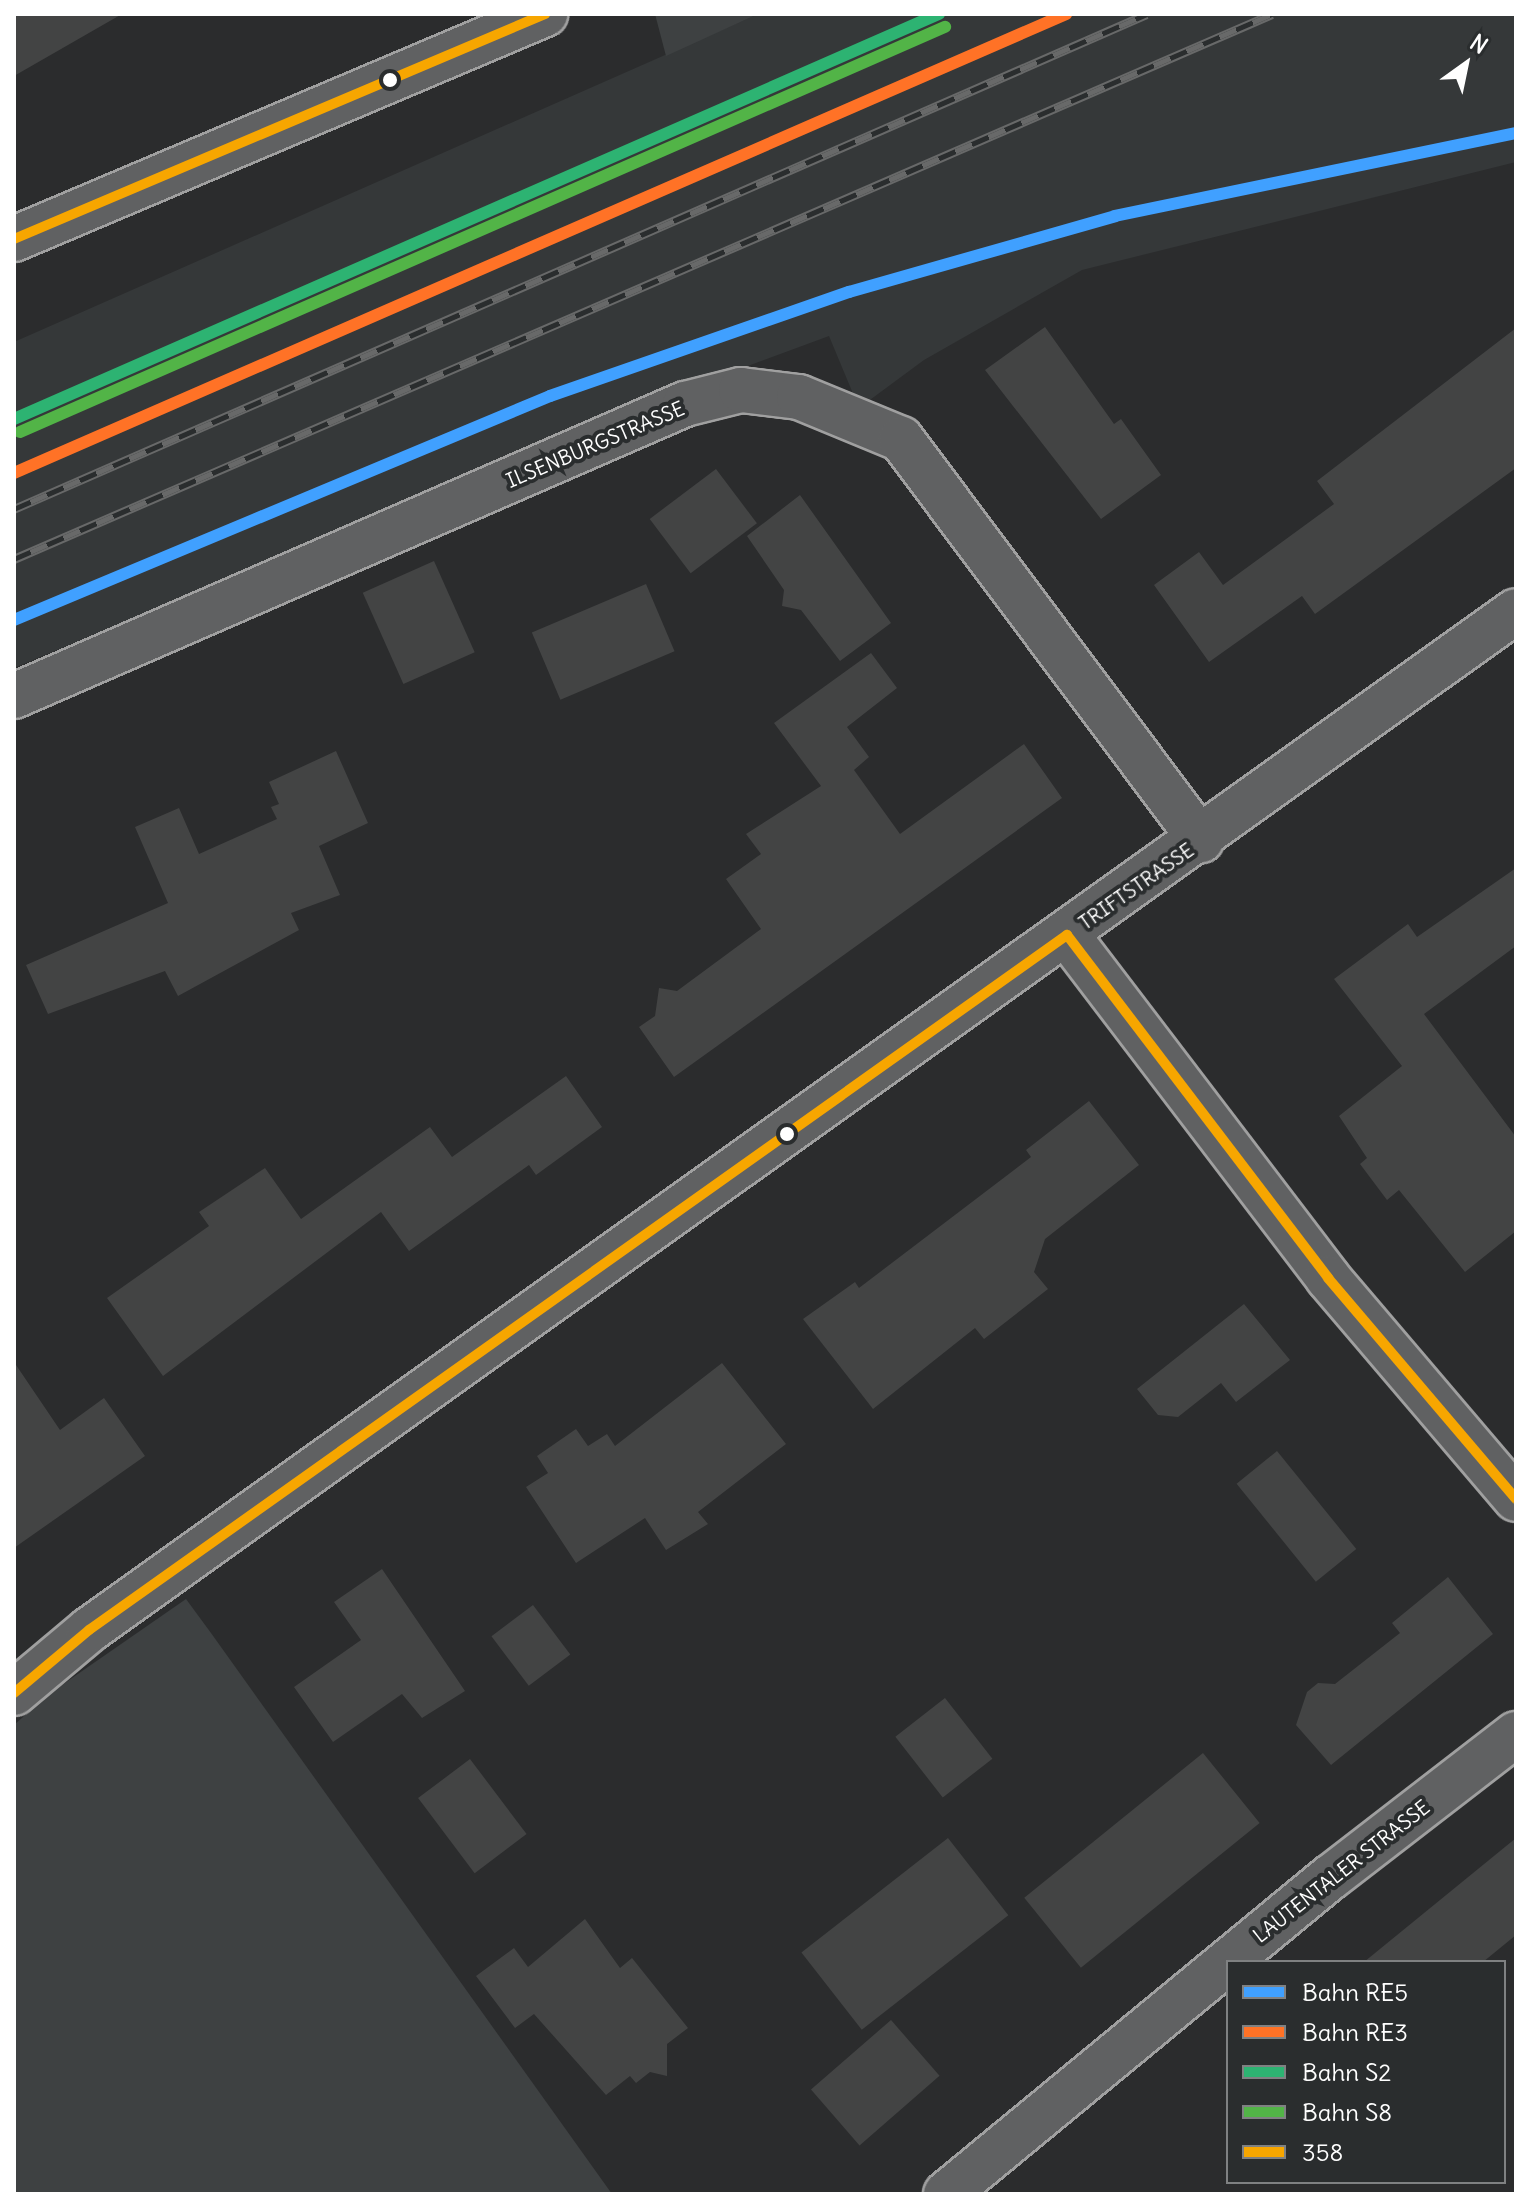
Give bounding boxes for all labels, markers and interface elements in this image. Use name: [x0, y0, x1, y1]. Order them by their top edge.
north arrow: [1426, 24, 1506, 104]
text: N: [1465, 28, 1493, 60]
unlabelled marker: [382, 72, 398, 88]
street label: ILSENBURGSTRASSE: [502, 396, 688, 492]
street label: TRIFTSTRASSE: [1074, 838, 1198, 934]
unlabelled marker: [779, 1126, 795, 1142]
street label: LAUTENTALER STRASSE: [1248, 1795, 1434, 1947]
legend: [1226, 1960, 1506, 2184]
text: Bahn RE5: [1302, 1977, 1408, 2007]
text: Bahn RE3: [1302, 2017, 1408, 2047]
text: Bahn S2: [1302, 2057, 1391, 2087]
text: Bahn S8: [1302, 2097, 1392, 2127]
text: 358: [1302, 2137, 1343, 2167]

